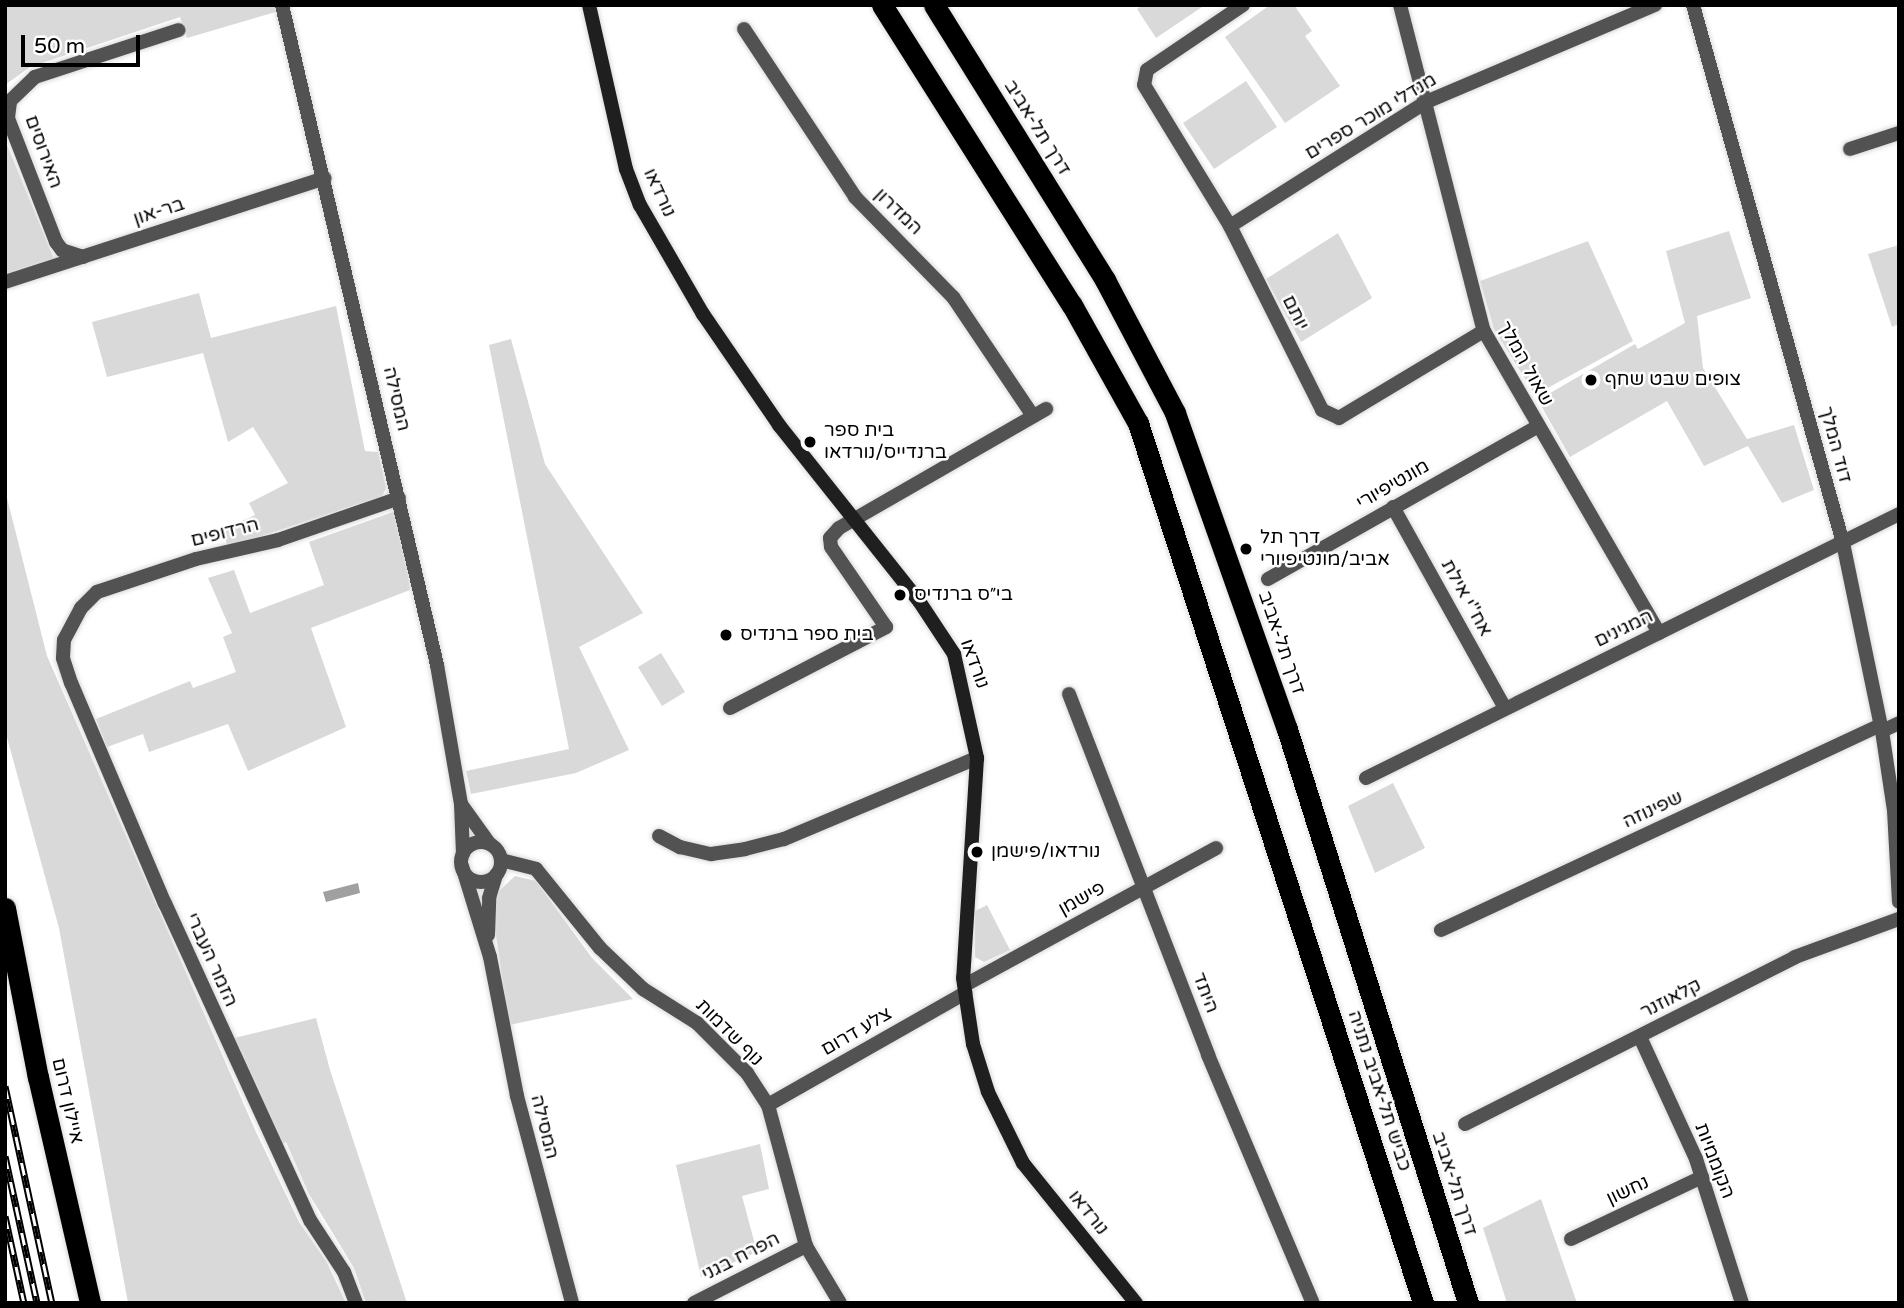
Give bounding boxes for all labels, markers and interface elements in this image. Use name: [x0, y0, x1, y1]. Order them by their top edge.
scale bar: [24, 21, 144, 65]
text: 50 m: [34, 34, 85, 59]
street label: מנדלי מוכר ספרים: [1301, 69, 1441, 165]
street label: דרך תל-אביב: [999, 76, 1075, 180]
street label: האירוסים: [19, 112, 67, 192]
street label: נורדאו: [638, 165, 680, 221]
street label: המדרון: [869, 184, 927, 240]
street label: בר-און: [131, 193, 187, 231]
street label: יותם: [1277, 292, 1313, 334]
street label: שאול המלך: [1492, 318, 1558, 410]
street label: המסילה: [378, 364, 414, 434]
place label: צופים שבט שחף: [1605, 369, 1741, 391]
marker: צופים שבט שחף: [1583, 372, 1599, 388]
street label: דוד המלך: [1814, 404, 1856, 486]
place label: בית ספר ברנדייס/נורדאו: [824, 420, 947, 464]
marker: בית ספר ברנדייס/נורדאו: [802, 434, 818, 450]
street label: מונטיפיורי: [1352, 455, 1434, 515]
street label: הרדופים: [189, 514, 261, 552]
place label: דרך תל אביב/מונטיפיורי: [1260, 527, 1390, 571]
marker: דרך תל אביב/מונטיפיורי: [1238, 541, 1254, 557]
street label: אח''י אילת: [1436, 556, 1496, 640]
place label: בי״ס ברנדיס: [914, 584, 1013, 606]
marker: בי״ס ברנדיס: [892, 587, 908, 603]
street label: דרך תל-אביב: [1253, 588, 1309, 698]
street label: המגינים: [1591, 605, 1657, 653]
place label: בית ספר ברנדיס: [740, 624, 874, 646]
marker: בית ספר ברנדיס: [718, 627, 734, 643]
street label: נורדאו: [955, 636, 993, 692]
street label: שפינוזה: [1619, 786, 1687, 834]
place label: נורדאו/פישמן: [991, 841, 1101, 863]
marker: נורדאו/פישמן: [969, 844, 985, 860]
street label: פישמן: [1055, 877, 1109, 921]
street label: הזמר העברי: [180, 909, 242, 1011]
street label: היתד: [1187, 969, 1223, 1017]
street label: קלאוזנר: [1637, 974, 1705, 1024]
street label: נוף שדמות: [691, 995, 767, 1071]
street label: צלע דרום: [818, 1003, 896, 1061]
street label: כביש תל-אביב נתניה: [1342, 1008, 1416, 1174]
street label: איילון דרום: [46, 1056, 88, 1146]
street label: המסילה: [525, 1092, 563, 1162]
street label: הקוממיות: [1689, 1120, 1739, 1202]
street label: דרך תל-אביב: [1426, 1129, 1482, 1239]
street label: נחשון: [1603, 1171, 1653, 1211]
street label: נורדאו: [1063, 1186, 1113, 1240]
street label: הפרח בגני: [698, 1228, 784, 1286]

